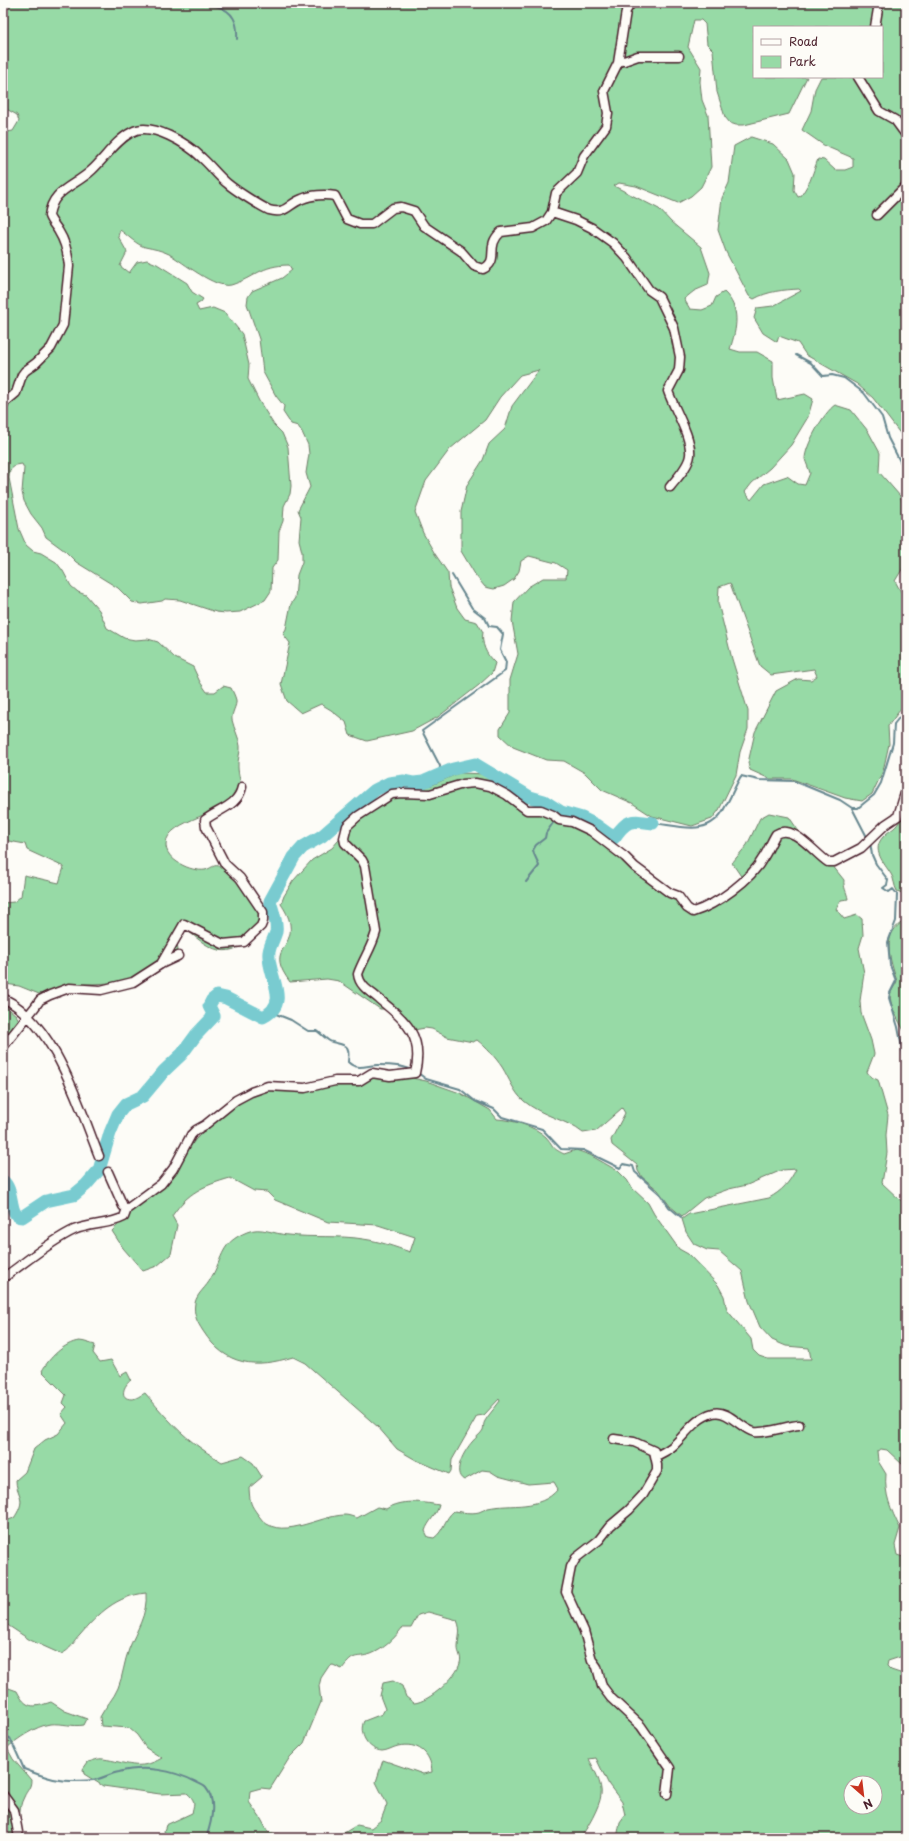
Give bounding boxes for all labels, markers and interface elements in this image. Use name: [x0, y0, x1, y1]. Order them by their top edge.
legend: [753, 26, 883, 78]
text: Road: [789, 32, 818, 50]
text: Park: [789, 52, 816, 70]
north arrow: [843, 1775, 883, 1815]
text: N: [860, 1795, 876, 1814]

